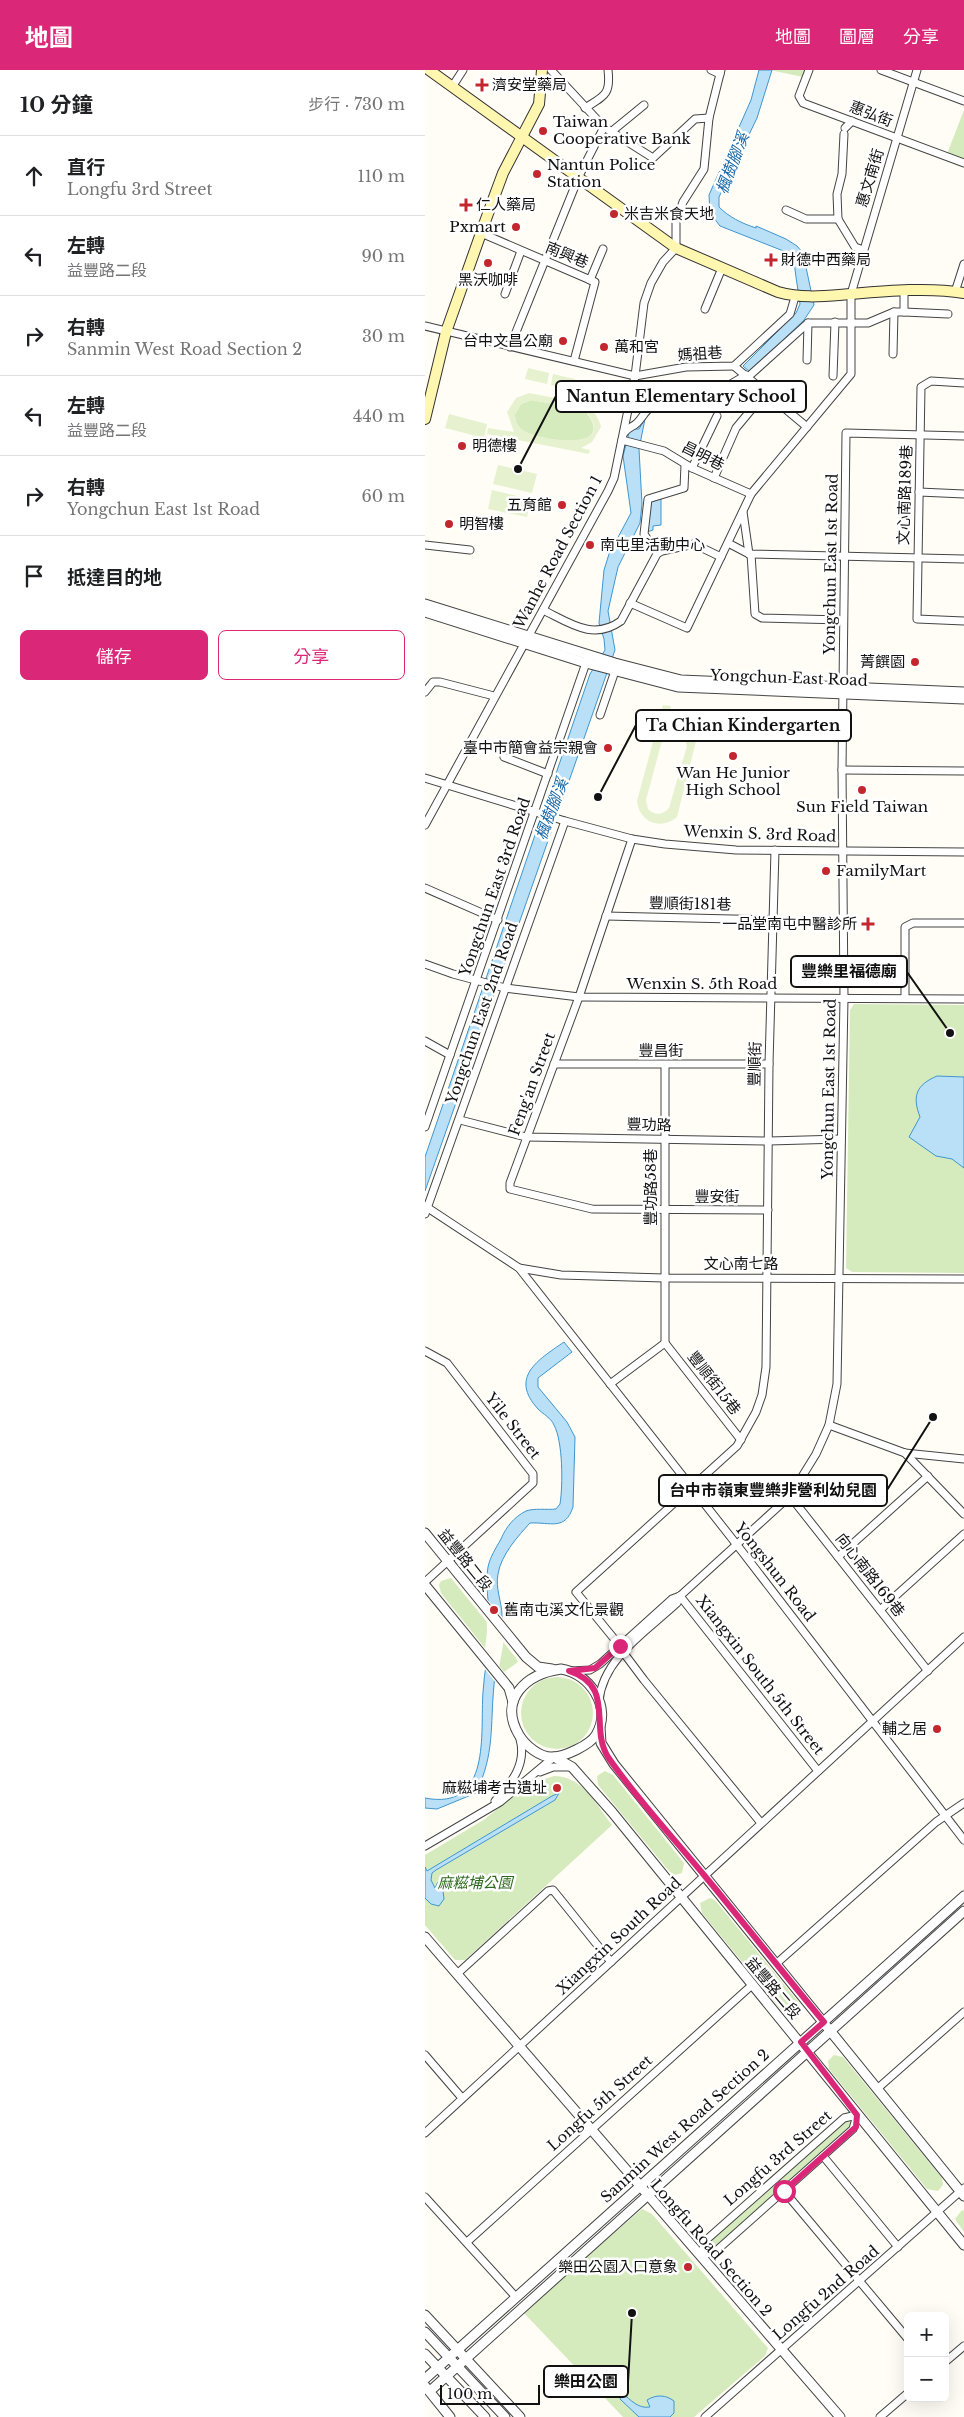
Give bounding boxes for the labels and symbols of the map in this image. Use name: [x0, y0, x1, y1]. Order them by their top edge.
place label: 濟安堂藥局: [492, 75, 567, 94]
marker: 濟安堂藥局: [476, 79, 488, 91]
street label: 惠弘街: [847, 97, 896, 130]
place label: Taiwan Cooperative Bank: [553, 112, 691, 148]
marker: Taiwan Cooperative Bank: [537, 125, 549, 137]
water label: 楓樹腳溪: [711, 128, 754, 196]
street label: 惠文南街: [852, 146, 887, 209]
place label: Nantun Police Station: [547, 155, 655, 191]
marker: Nantun Police Station: [531, 168, 543, 180]
place label: 仁人藥局: [476, 195, 536, 214]
marker: 仁人藥局: [460, 199, 472, 211]
place label: 米吉米食天地: [624, 204, 714, 223]
marker: 米吉米食天地: [608, 208, 620, 220]
place label: Pxmart: [449, 217, 506, 236]
marker: Pxmart: [510, 221, 522, 233]
street label: 南興巷: [543, 237, 592, 272]
place label: 財德中西藥局: [781, 250, 871, 269]
marker: 財德中西藥局: [765, 254, 777, 266]
marker: 黑沃咖啡: [482, 257, 494, 269]
place label: 黑沃咖啡: [458, 270, 518, 289]
place label: 台中文昌公廟: [463, 331, 553, 350]
marker: 台中文昌公廟: [557, 335, 569, 347]
place label: 萬和宮: [614, 337, 659, 356]
marker: 萬和宮: [598, 341, 610, 353]
street label: 媽祖巷: [677, 342, 723, 365]
callout: Nantun Elementary School: [556, 381, 806, 412]
text: Nantun Elementary School: [566, 386, 796, 406]
place label: 明德樓: [472, 436, 517, 455]
street label: 昌明巷: [679, 437, 728, 474]
marker: 明德樓: [456, 440, 468, 452]
street label: 文心南路189巷: [893, 444, 916, 546]
street label: Wanhe Road Section 1: [509, 472, 606, 632]
street label: Yongchun East 1st Road: [819, 473, 842, 656]
place label: 五育館: [507, 495, 552, 514]
marker: 五育館: [556, 499, 568, 511]
place label: 明智樓: [459, 514, 504, 533]
marker: 明智樓: [443, 518, 455, 530]
place label: 南屯里活動中心: [600, 535, 705, 554]
marker: 南屯里活動中心: [584, 539, 596, 551]
place label: 菁饌園: [860, 652, 905, 671]
marker: 菁饌園: [909, 656, 921, 668]
street label: Yongchun East Road: [709, 665, 868, 690]
callout: Ta Chian Kindergarten: [636, 710, 851, 741]
text: Ta Chian Kindergarten: [646, 715, 841, 735]
place label: 臺中市簡會益宗親會: [463, 738, 598, 757]
marker: 臺中市簡會益宗親會: [602, 742, 614, 754]
marker: Wan He Junior High School: [727, 750, 739, 762]
place label: Wan He Junior High School: [675, 763, 791, 799]
water label: 楓樹腳溪: [530, 774, 573, 842]
marker: Sun Field Taiwan: [856, 784, 868, 796]
street label: Yongchun East 3rd Road: [455, 795, 534, 980]
place label: Sun Field Taiwan: [796, 797, 928, 816]
street label: Wenxin S. 3rd Road: [682, 821, 837, 846]
place label: FamilyMart: [836, 861, 927, 880]
marker: FamilyMart: [820, 865, 832, 877]
street label: 豐順街181巷: [649, 893, 731, 914]
place label: 一品堂南屯中醫診所: [722, 914, 857, 933]
marker: 一品堂南屯中醫診所: [861, 917, 875, 931]
street label: Yongchun East 2nd Road: [441, 919, 522, 1107]
callout: 豐樂里福德廟: [791, 956, 907, 987]
text: 豐樂里福德廟: [801, 961, 897, 981]
street label: Wenxin S. 5th Road: [626, 974, 778, 993]
street label: Yongchun East 1st Road: [817, 998, 840, 1181]
street label: Feng'an Street: [504, 1029, 559, 1138]
street label: 豐昌街: [638, 1041, 684, 1060]
street label: 豐順街: [745, 1041, 764, 1087]
street label: 豐功路: [626, 1115, 672, 1134]
street label: 豐功路58巷: [641, 1148, 660, 1226]
street label: 豐安街: [694, 1187, 740, 1206]
street label: 文心南七路: [703, 1254, 779, 1273]
street label: 豐順街15巷: [684, 1347, 745, 1418]
street label: Yile Street: [481, 1388, 545, 1463]
callout: 台中市嶺東豐樂非營利幼兒園: [659, 1475, 887, 1506]
text: 台中市嶺東豐樂非營利幼兒園: [669, 1480, 877, 1500]
street label: Yongshun Road: [730, 1518, 820, 1625]
street label: 益豐路二段: [434, 1525, 496, 1595]
street label: 向心南路169巷: [832, 1529, 909, 1620]
street label: Xiangxin South 5th Street: [692, 1591, 829, 1759]
place label: 舊南屯溪文化景觀: [504, 1600, 624, 1619]
marker: 舊南屯溪文化景觀: [488, 1604, 500, 1616]
route end: [609, 1635, 632, 1658]
place label: 輔之居: [882, 1719, 927, 1738]
marker: 輔之居: [931, 1723, 943, 1735]
place label: 麻糍埔考古遺址: [442, 1778, 547, 1797]
marker: 麻糍埔考古遺址: [551, 1782, 563, 1794]
park label: 麻糍埔公園: [437, 1873, 514, 1892]
street label: Xiangxin South Road: [552, 1873, 685, 1998]
street label: 益豐路二段: [742, 1953, 805, 2023]
street label: Sanmin West Road Section 2: [596, 2045, 773, 2206]
street label: Longfu 5th Street: [543, 2050, 656, 2155]
street label: Longfu 3rd Street: [720, 2106, 836, 2210]
street label: Longfu Road Section 2: [647, 2175, 776, 2320]
route start: [773, 2180, 796, 2203]
street label: Longfu 2nd Road: [769, 2241, 883, 2344]
place label: 樂田公園入口意象: [558, 2257, 678, 2276]
marker: 樂田公園入口意象: [682, 2261, 694, 2273]
callout: 樂田公園: [544, 2366, 628, 2397]
text: 樂田公園: [554, 2371, 618, 2391]
scale bar: [440, 2382, 540, 2405]

